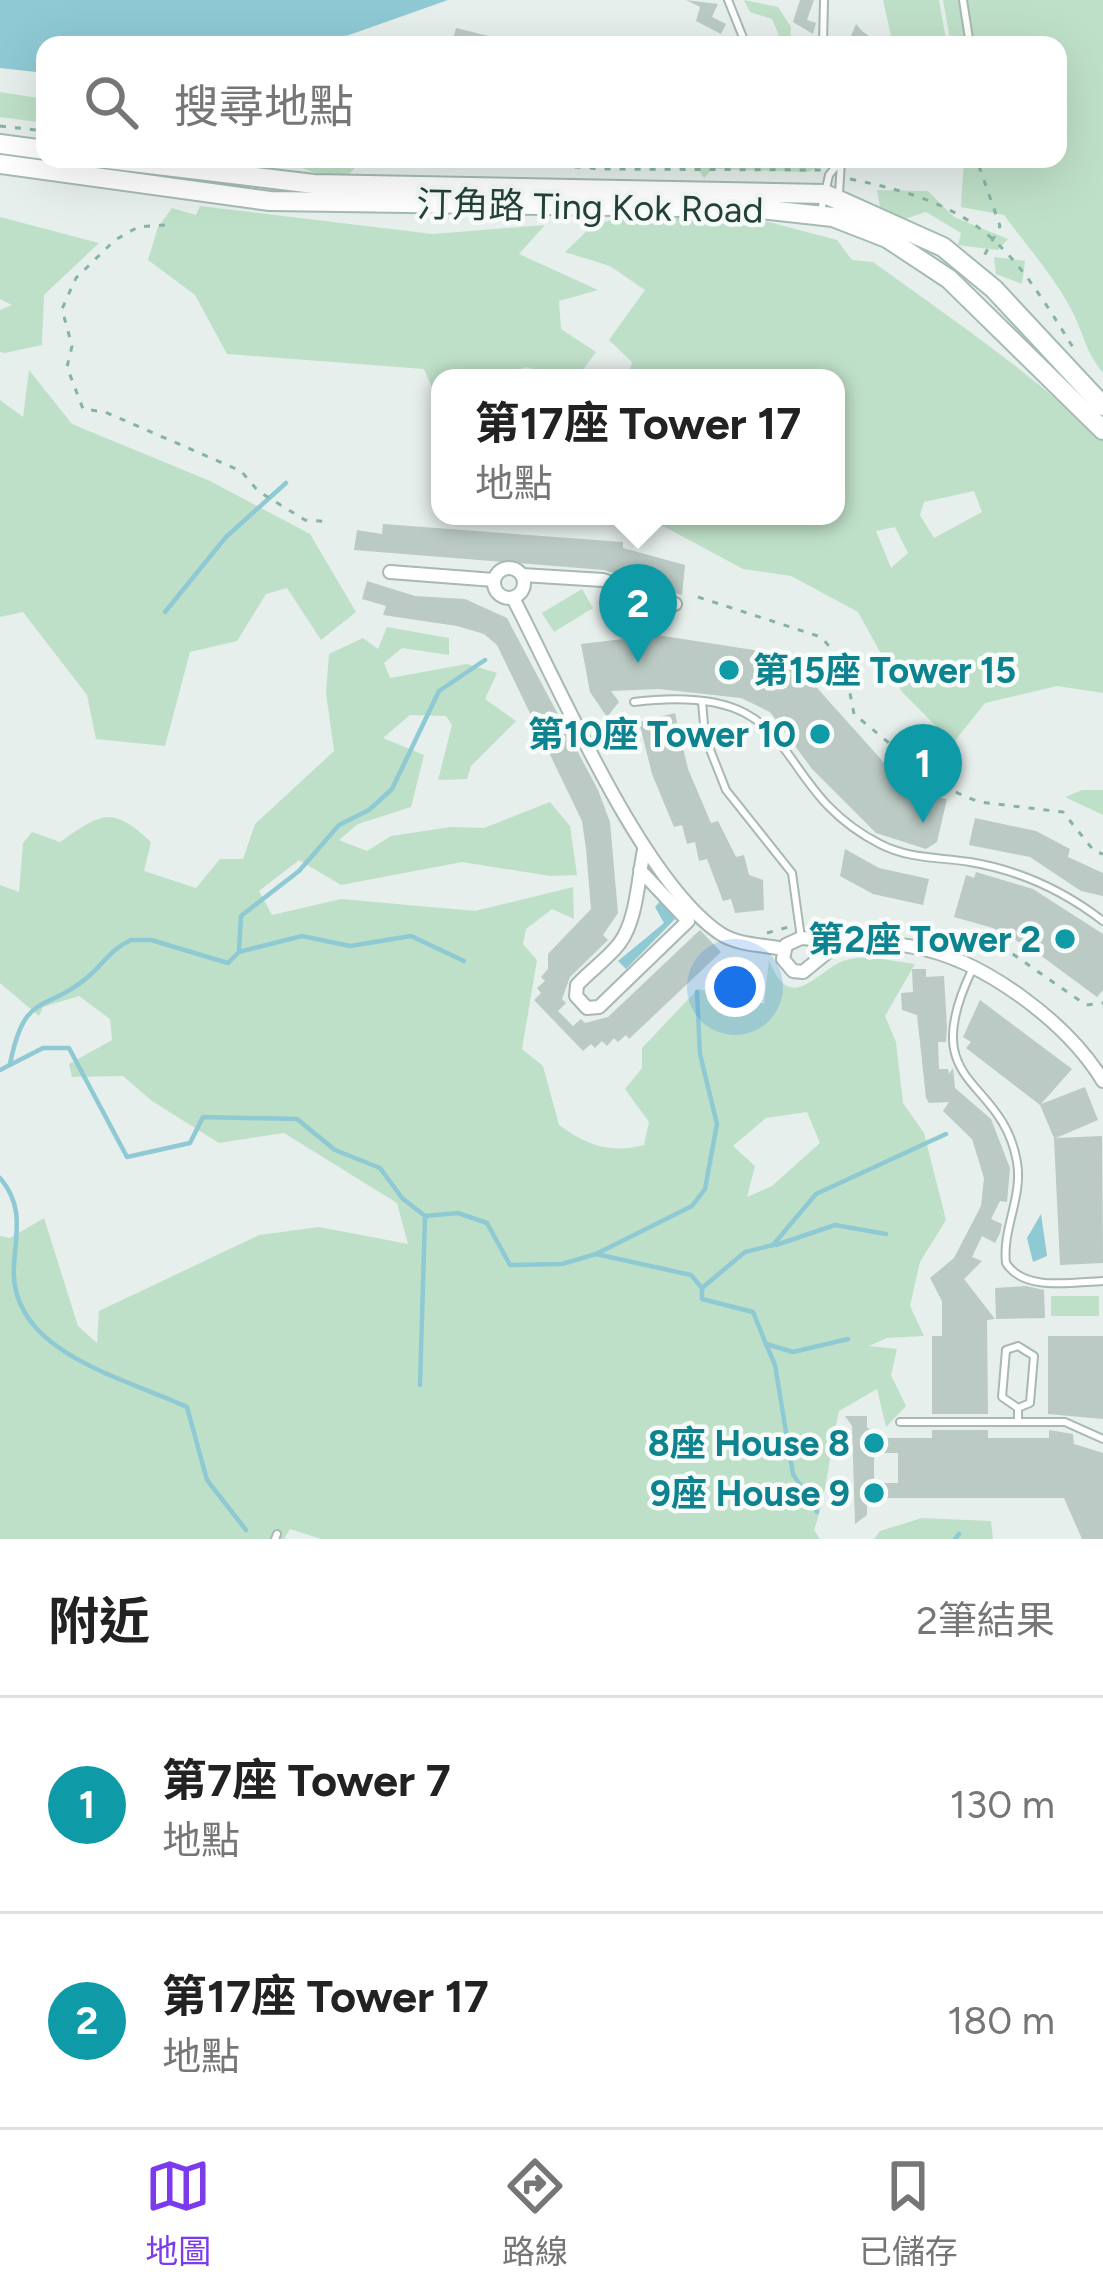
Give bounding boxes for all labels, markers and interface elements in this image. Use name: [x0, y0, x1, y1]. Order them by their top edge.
search box: [36, 36, 1067, 168]
icon: search: [78, 69, 144, 135]
text: 搜尋地點: [174, 79, 354, 133]
street label: 汀角路 Ting Kok Road: [416, 182, 764, 232]
popup: [431, 369, 845, 525]
text: 第17座 Tower 17: [475, 396, 801, 450]
text: 地點: [475, 460, 553, 507]
pin: 2: [599, 564, 677, 663]
place label: 第15座 Tower 15: [753, 649, 1016, 692]
marker: 第15座 Tower 15: [716, 657, 742, 683]
place label: 第10座 Tower 10: [528, 713, 796, 756]
marker: 第10座 Tower 10: [807, 721, 833, 747]
pin: 1: [884, 724, 962, 823]
place label: 第2座 Tower 2: [808, 918, 1041, 961]
marker: 第2座 Tower 2: [1052, 926, 1078, 952]
your location: [705, 957, 765, 1017]
place label: 8座 House 8: [648, 1422, 850, 1465]
marker: 8座 House 8: [861, 1430, 887, 1456]
place label: 9座 House 9: [650, 1472, 850, 1515]
marker: 9座 House 9: [861, 1480, 887, 1506]
text: 附近: [48, 1591, 150, 1652]
text: 2筆結果: [916, 1597, 1055, 1644]
text: 第7座 Tower 7: [162, 1753, 451, 1807]
text: 1: [79, 1781, 95, 1828]
text: 130 m: [950, 1781, 1055, 1828]
text: 地點: [162, 1817, 240, 1864]
text: 第17座 Tower 17: [162, 1969, 489, 2023]
text: 2: [76, 1997, 98, 2044]
text: 180 m: [947, 1997, 1055, 2044]
text: 地點: [162, 2033, 240, 2080]
tab: 地圖: [145, 2153, 211, 2273]
tab: 路線: [502, 2153, 568, 2273]
tab: 已儲存: [859, 2153, 958, 2273]

